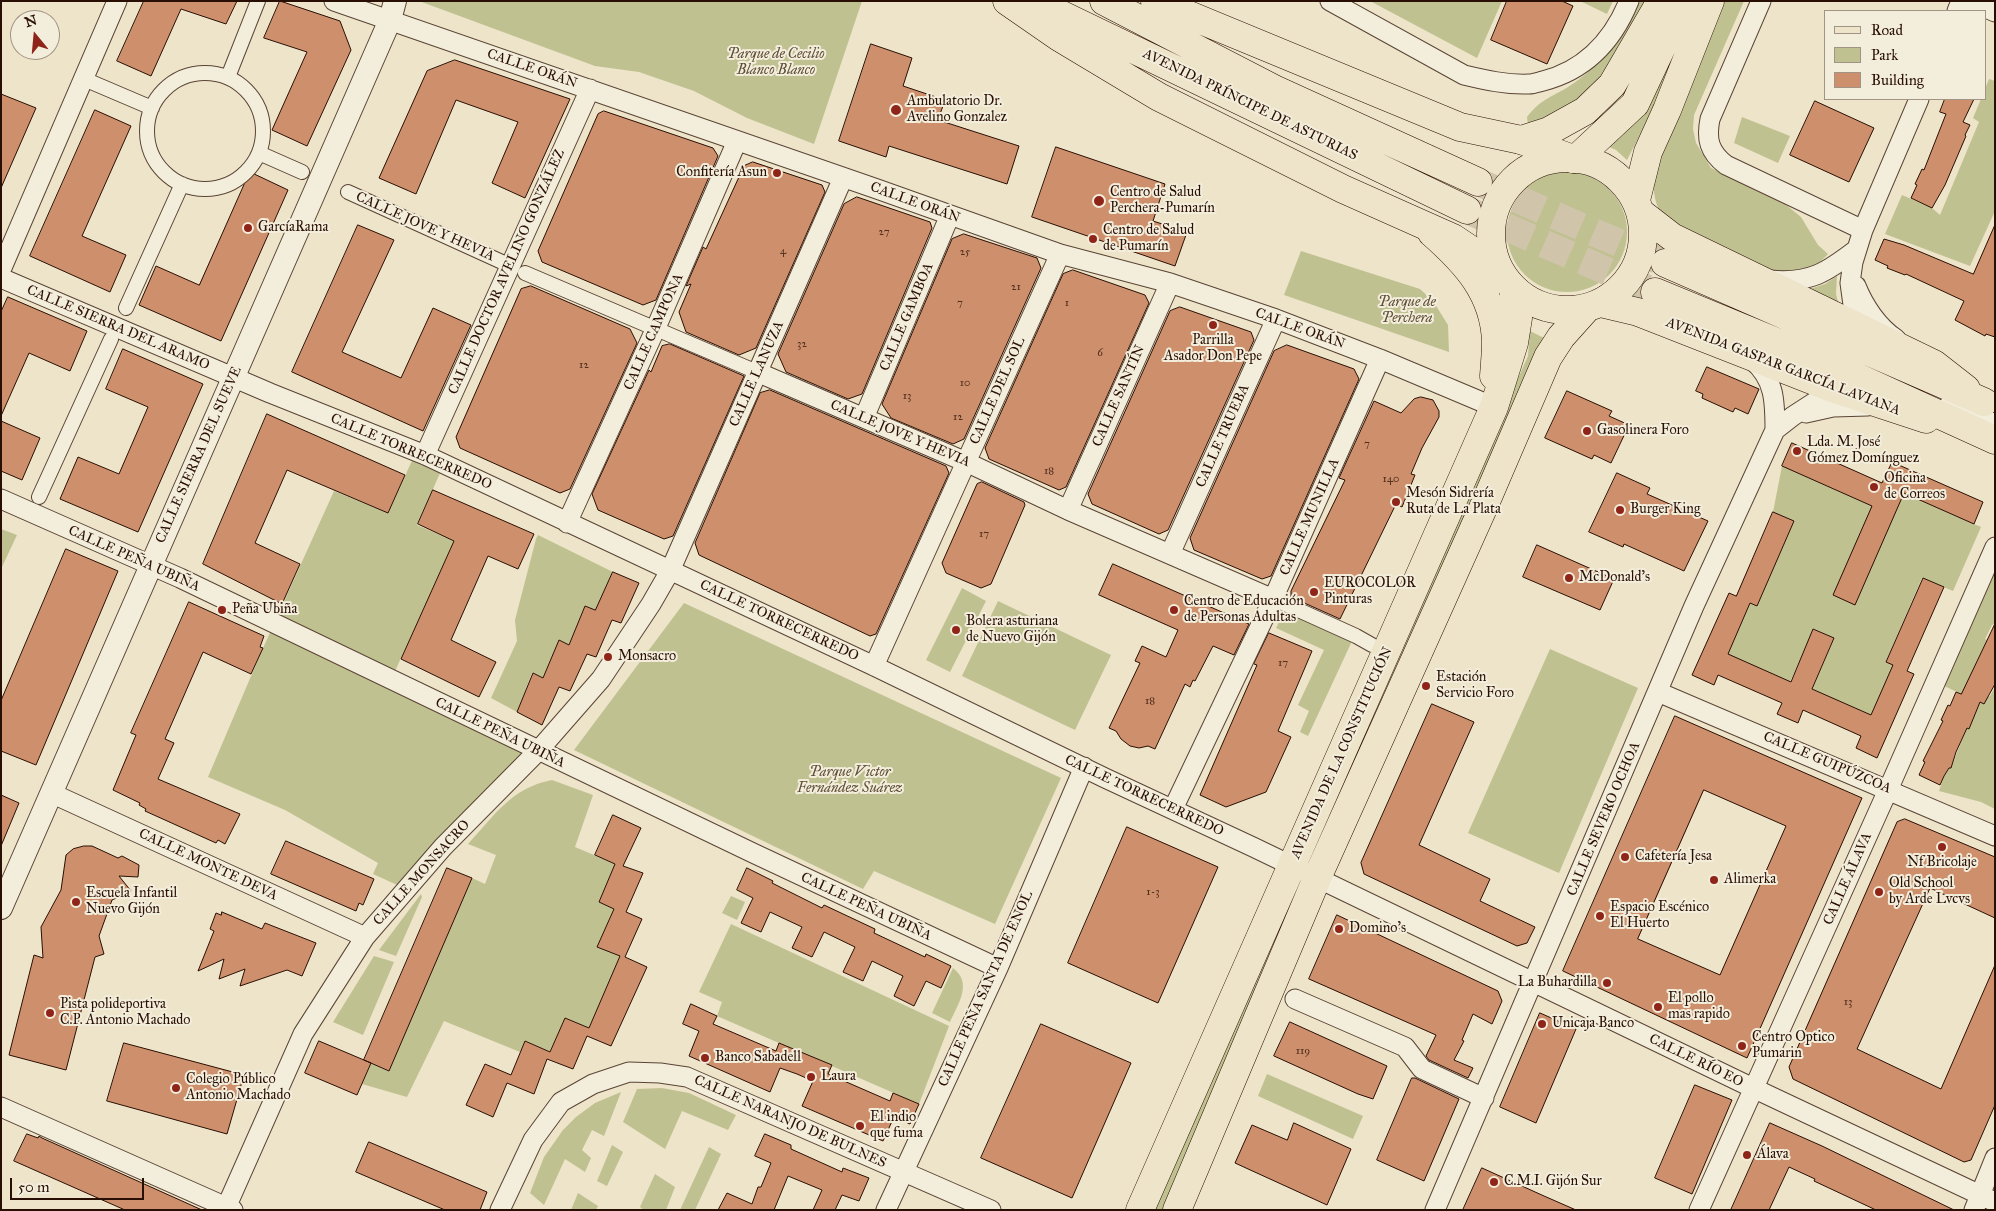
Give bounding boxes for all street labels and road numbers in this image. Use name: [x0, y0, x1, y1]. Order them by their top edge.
street label: CALLE ORÁN: [485, 46, 579, 92]
street label: AVENIDA PRÍNCIPE DE ASTURIAS: [1140, 46, 1360, 164]
street label: CALLE DOCTOR AVELINO GONZÁLEZ: [445, 147, 569, 397]
street label: CALLE ORÁN: [868, 179, 962, 227]
street label: CALLE JOVE Y HEVIA: [353, 189, 497, 265]
street label: CALLE GAMBOA: [877, 260, 937, 374]
street label: CALLE CAMPONA: [621, 271, 687, 393]
street label: CALLE SIERRA DEL ARAMO: [24, 282, 212, 374]
street label: CALLE ORÁN: [1253, 305, 1347, 353]
street label: AVENIDA GASPAR GARCÍA LAVIANA: [1663, 314, 1903, 420]
street label: CALLE LANUZA: [726, 319, 788, 429]
street label: CALLE DEL SOL: [967, 335, 1029, 447]
street label: CALLE SANTÍN: [1089, 343, 1149, 449]
street label: CALLE SIERRA DEL SUEVE: [152, 364, 246, 546]
street label: CALLE TRUEBA: [1193, 382, 1253, 490]
street label: CALLE JOVE Y HEVIA: [828, 397, 972, 471]
street label: CALLE TORRECERREDO: [328, 410, 494, 494]
street label: CALLE MUNILLA: [1277, 456, 1343, 578]
street label: CALLE PEÑA UBIÑA: [66, 522, 202, 596]
street label: CALLE TORRECERREDO: [697, 577, 861, 665]
street label: AVENIDA DE LA CONSTITUCIÓN: [1288, 644, 1396, 862]
street label: CALLE PEÑA UBIÑA: [432, 694, 568, 772]
street label: CALLE GUIPÚZCOA: [1761, 728, 1893, 798]
street label: CALLE SEVERO OCHOA: [1564, 739, 1644, 899]
street label: CALLE TORRECERREDO: [1062, 752, 1226, 840]
street label: CALLE MONSACRO: [370, 817, 474, 929]
street label: CALLE MONTE DEVA: [136, 825, 280, 905]
street label: CALLE ÁLAVA: [1820, 830, 1876, 928]
street label: CALLE PEÑA UBIÑA: [798, 869, 934, 945]
street label: CALLE PEÑA SANTA DE ENOL: [935, 888, 1037, 1090]
street label: CALLE RÍO EO: [1646, 1031, 1746, 1091]
street label: CALLE NARANJO DE BULNES: [691, 1072, 889, 1172]

